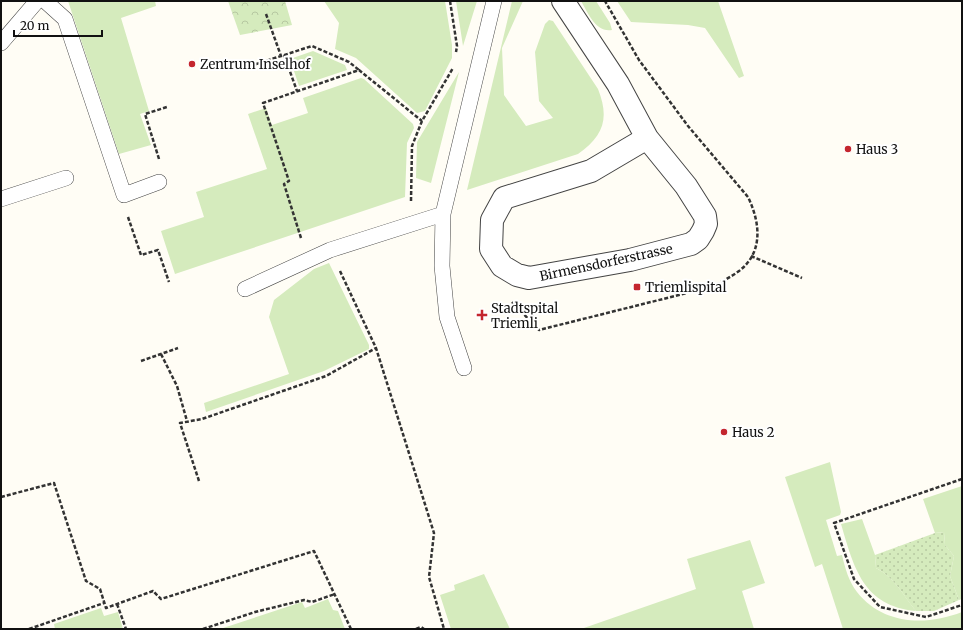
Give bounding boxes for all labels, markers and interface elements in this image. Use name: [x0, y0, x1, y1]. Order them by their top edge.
scale bar: [14, 12, 102, 38]
text: 20 m: [20, 18, 49, 33]
place label: Zentrum Inselhof: [200, 56, 311, 73]
marker: Zentrum Inselhof: [187, 59, 197, 69]
place label: Haus 3: [856, 141, 898, 158]
marker: Haus 3: [843, 144, 853, 154]
street label: Birmensdorferstrasse: [538, 240, 674, 285]
place label: Triemlispital: [645, 279, 726, 296]
marker: Triemlispital: [632, 282, 642, 292]
place label: Stadtspital Triemli: [491, 300, 558, 332]
marker: Stadtspital Triemli: [476, 309, 488, 321]
place label: Haus 2: [732, 424, 775, 441]
marker: Haus 2: [719, 427, 729, 437]

